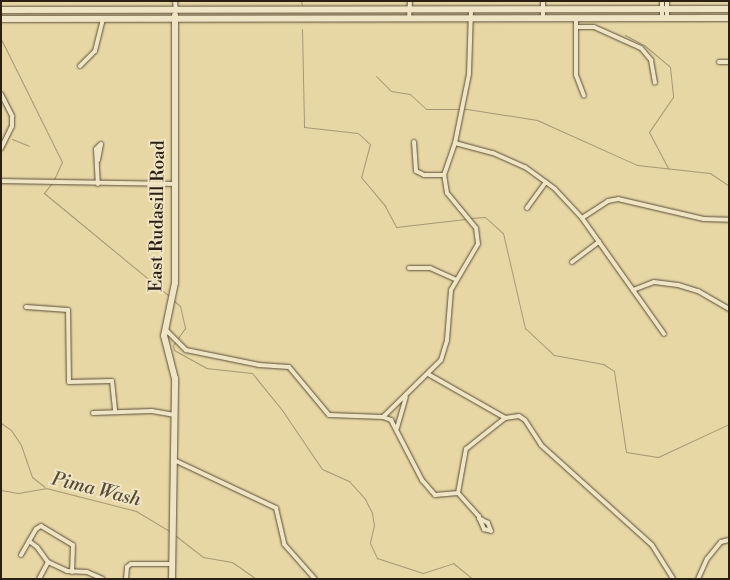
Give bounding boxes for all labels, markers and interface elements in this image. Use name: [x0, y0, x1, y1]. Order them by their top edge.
street label: East Rudasill Road: [146, 140, 170, 292]
water label: Pima Wash: [49, 468, 143, 512]

